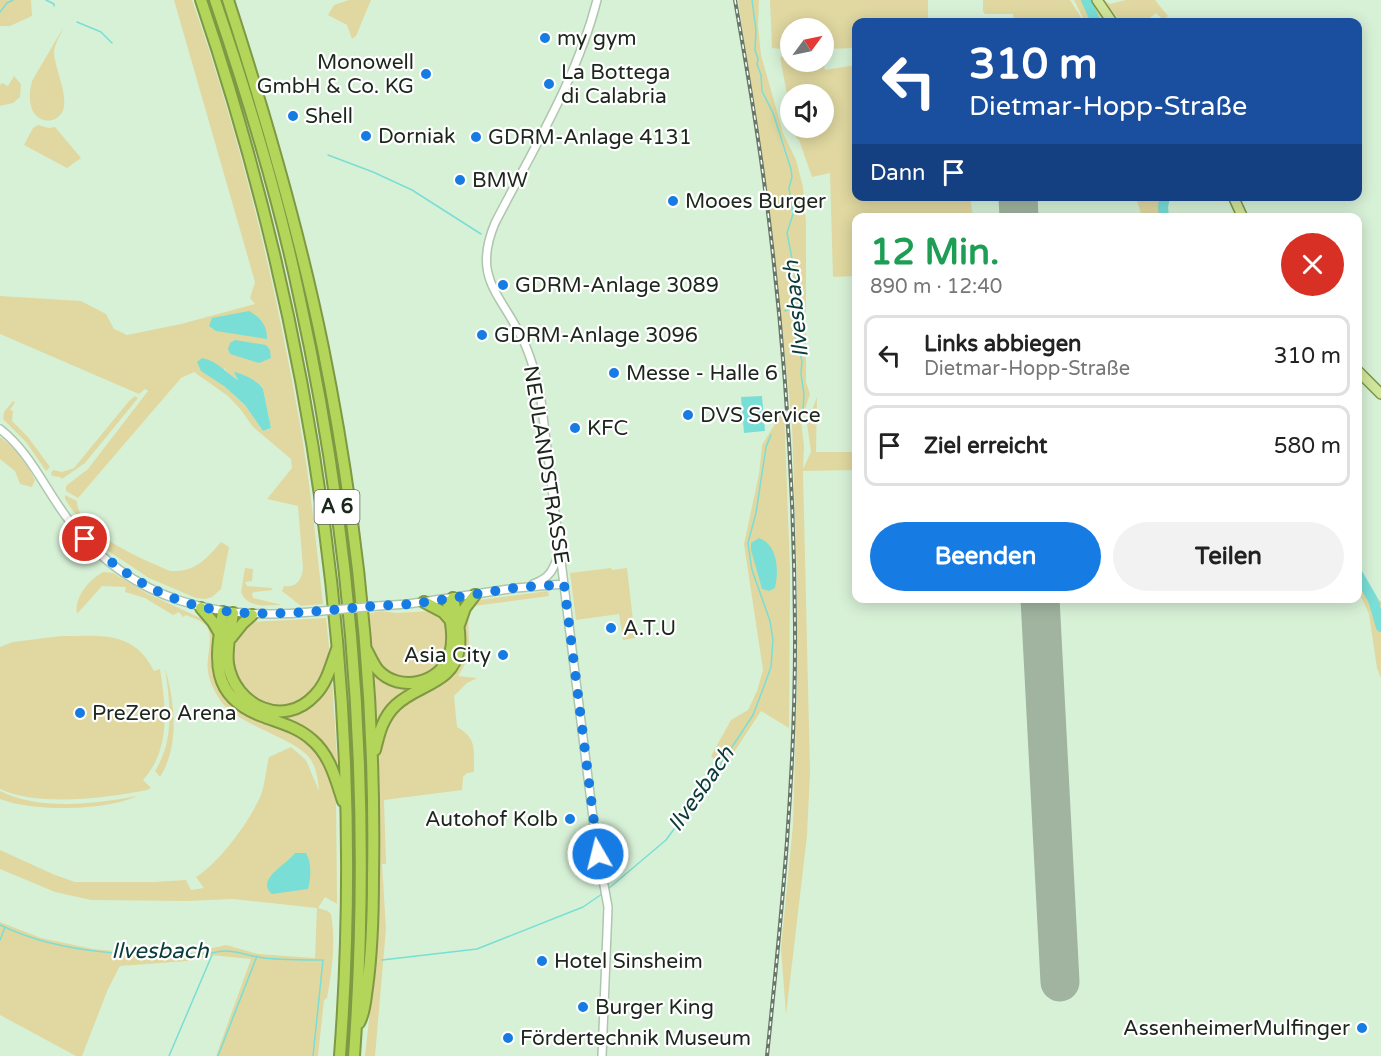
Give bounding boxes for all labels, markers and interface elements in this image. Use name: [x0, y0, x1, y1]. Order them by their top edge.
north arrow: [780, 18, 834, 72]
map controls: [780, 18, 834, 138]
place label: my gym: [557, 26, 637, 51]
marker: my gym: [538, 31, 552, 45]
text: 310 m: [969, 39, 1098, 90]
icon: left: [870, 42, 948, 120]
place label: Monowell GmbH & Co. KG: [257, 50, 414, 99]
place label: La Bottega di Calabria: [561, 60, 670, 109]
marker: Monowell GmbH & Co. KG: [419, 67, 433, 81]
marker: La Bottega di Calabria: [542, 77, 556, 91]
button: sound: [780, 84, 834, 138]
text: Dietmar-Hopp-Straße: [969, 90, 1247, 123]
place label: Shell: [305, 104, 353, 129]
marker: Shell: [286, 109, 300, 123]
place label: Dorniak: [378, 124, 455, 149]
place label: GDRM-Anlage 4131: [488, 125, 692, 150]
marker: Dorniak: [359, 129, 373, 143]
marker: GDRM-Anlage 4131: [469, 130, 483, 144]
icon: arrive: [937, 156, 970, 189]
text: Dann: [870, 160, 925, 186]
place label: BMW: [472, 168, 528, 193]
marker: BMW: [453, 173, 467, 187]
place label: Mooes Burger: [685, 189, 826, 214]
marker: Mooes Burger: [666, 194, 680, 208]
text: 12 Min.: [870, 231, 999, 274]
button: close: [1281, 233, 1344, 296]
water label: Ilvesbach: [778, 259, 814, 359]
place label: GDRM-Anlage 3089: [515, 273, 719, 298]
text: 890 m · 12:40: [870, 275, 1002, 299]
marker: GDRM-Anlage 3089: [496, 278, 510, 292]
place label: GDRM-Anlage 3096: [494, 323, 698, 348]
marker: GDRM-Anlage 3096: [475, 328, 489, 342]
text: Links abbiegen: [924, 331, 1082, 357]
icon: left: [873, 339, 906, 372]
text: 310 m: [1274, 343, 1341, 369]
text: Dietmar-Hopp-Straße: [924, 357, 1130, 381]
place label: Messe - Halle 6: [626, 361, 778, 386]
street label: NEULANDSTRASSE: [518, 364, 574, 566]
marker: Messe - Halle 6: [607, 366, 621, 380]
place label: DVS Service: [700, 403, 821, 428]
marker: DVS Service: [681, 408, 695, 422]
place label: KFC: [587, 416, 628, 441]
marker: KFC: [568, 421, 582, 435]
icon: arrive: [873, 429, 906, 462]
text: Ziel erreicht: [924, 433, 1047, 459]
text: 580 m: [1274, 433, 1341, 459]
road number: A 6: [314, 490, 360, 524]
pin: [59, 513, 110, 564]
icon: arrive: [68, 522, 101, 555]
button: Beenden: [870, 522, 1101, 591]
button: Teilen: [1113, 522, 1344, 591]
place label: A.T.U: [623, 616, 676, 641]
marker: A.T.U: [604, 621, 618, 635]
place label: Asia City: [404, 643, 491, 668]
marker: Asia City: [496, 648, 510, 662]
place label: PreZero Arena: [92, 701, 237, 726]
marker: PreZero Arena: [73, 706, 87, 720]
water label: Ilvesbach: [662, 741, 740, 836]
place label: Autohof Kolb: [425, 807, 558, 832]
marker: Autohof Kolb: [563, 812, 577, 826]
position arrow: [566, 822, 630, 886]
water label: Ilvesbach: [111, 938, 209, 964]
place label: Hotel Sinsheim: [554, 949, 703, 974]
marker: Hotel Sinsheim: [535, 954, 549, 968]
place label: Burger King: [595, 995, 714, 1020]
marker: Burger King: [576, 1000, 590, 1014]
place label: AssenheimerMulfinger: [1123, 1016, 1350, 1041]
marker: AssenheimerMulfinger: [1355, 1021, 1369, 1035]
place label: Fördertechnik Museum: [520, 1026, 751, 1051]
marker: Fördertechnik Museum: [501, 1031, 515, 1045]

